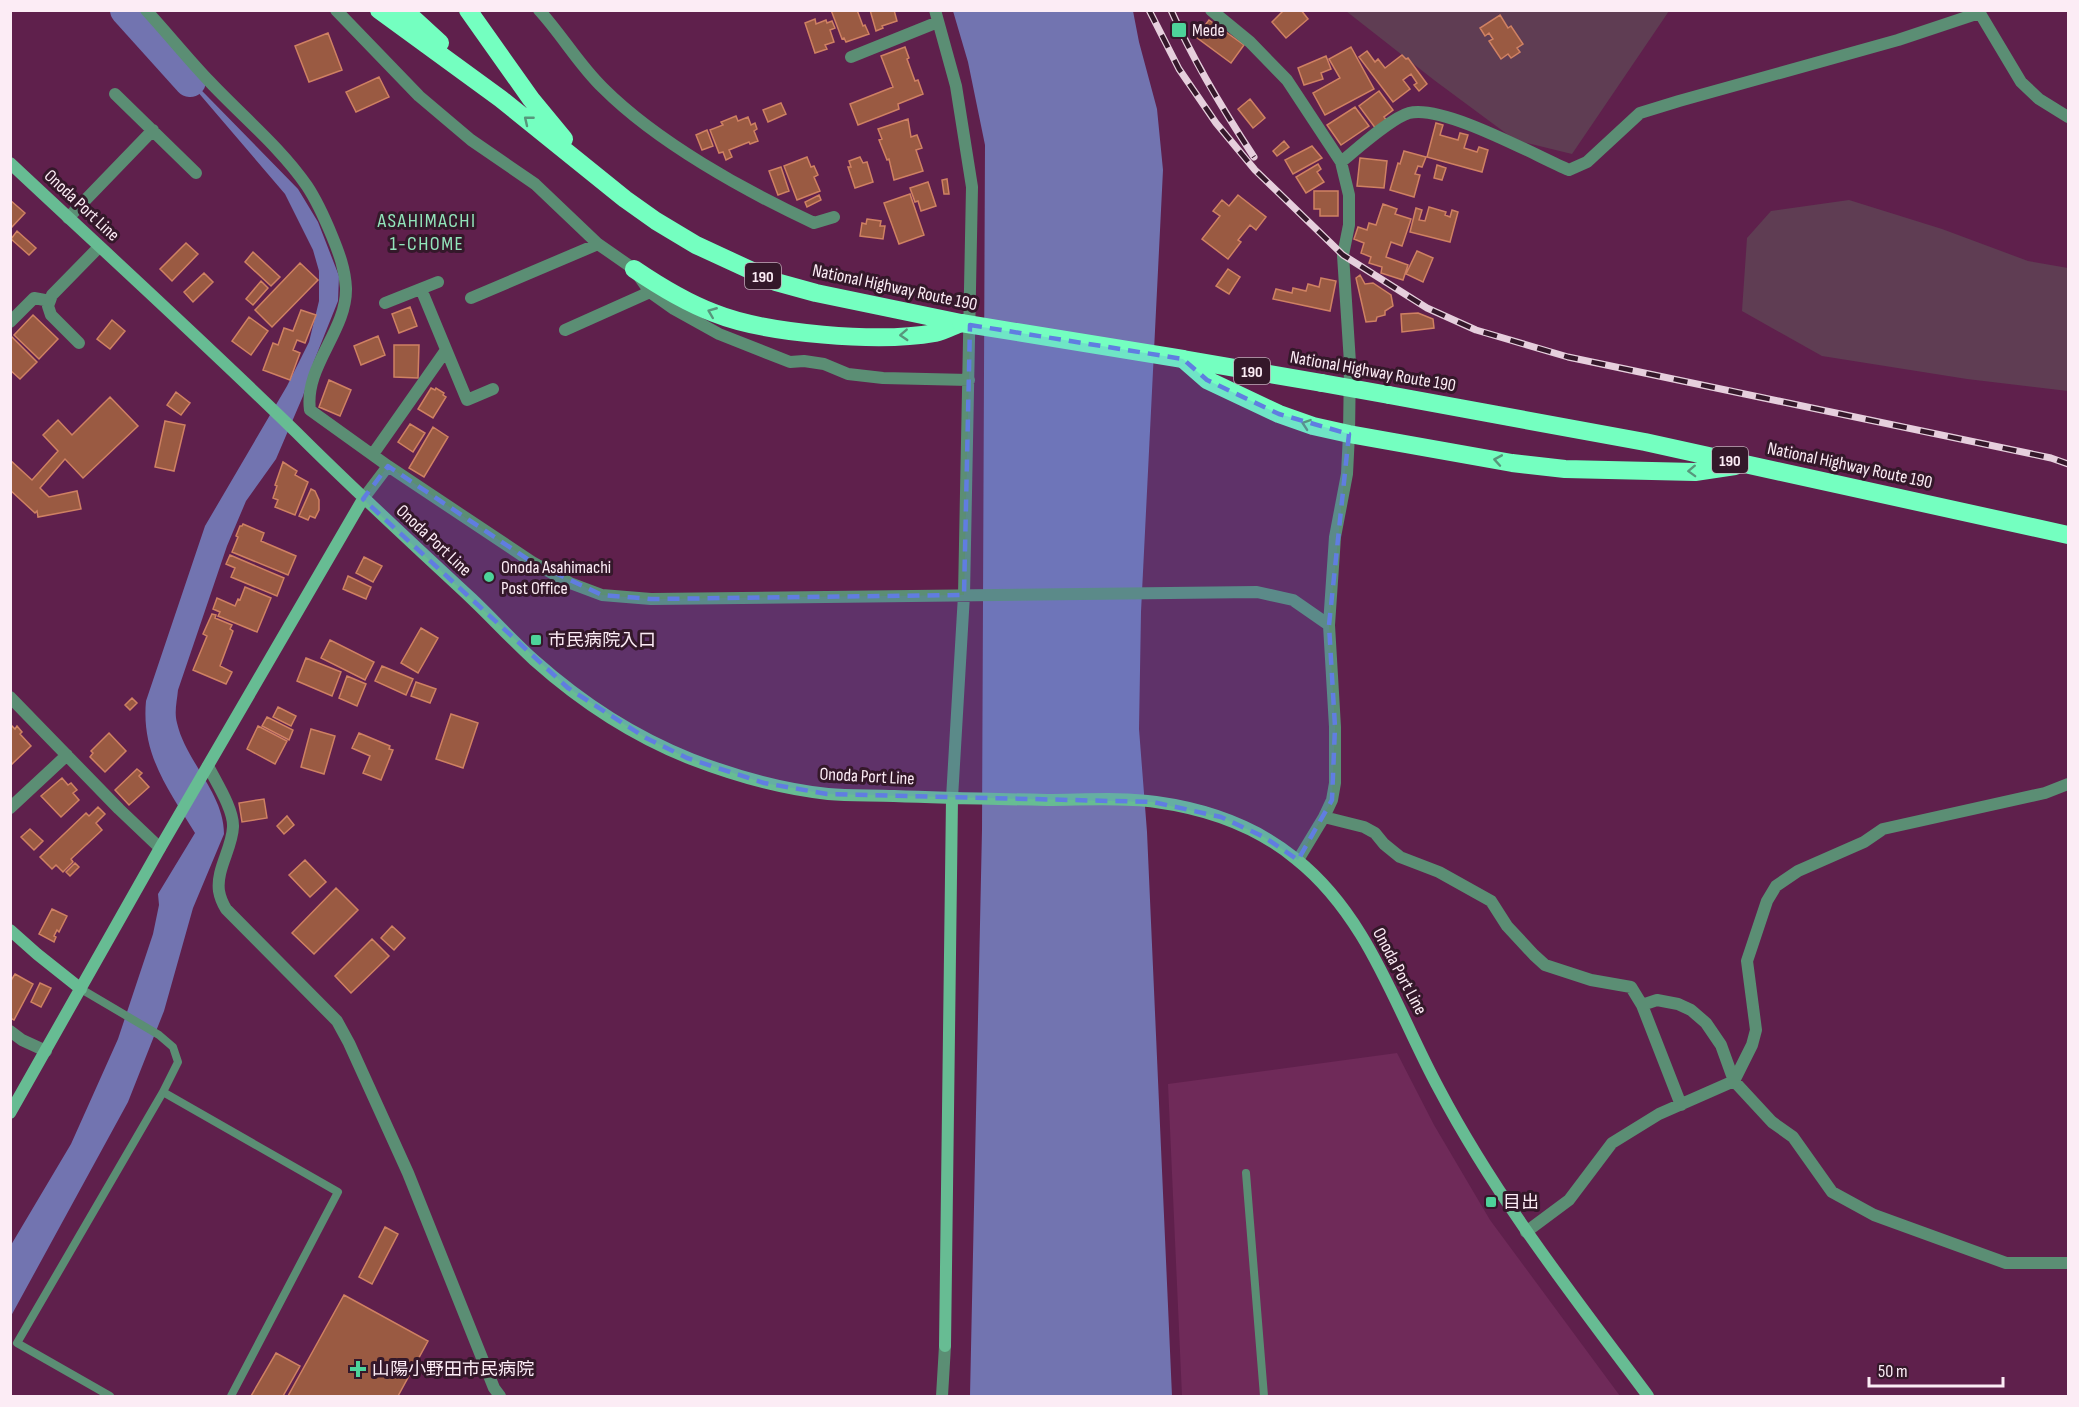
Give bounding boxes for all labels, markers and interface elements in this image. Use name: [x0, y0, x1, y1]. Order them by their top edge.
place label: Mede: [1192, 20, 1225, 41]
marker: Mede: [1170, 21, 1188, 39]
one-way arrow: [524, 117, 535, 128]
street label: Onoda Port Line: [40, 165, 124, 245]
district label: ASAHIMACHI 1-CHOME: [376, 209, 477, 256]
street label: National Highway Route 190: [811, 260, 979, 315]
road number: 190: [745, 263, 781, 289]
one-way arrow: [707, 307, 718, 319]
one-way arrow: [900, 328, 909, 341]
street label: National Highway Route 190: [1288, 347, 1457, 396]
road number: 190: [1234, 358, 1270, 384]
one-way arrow: [1301, 418, 1312, 431]
street label: National Highway Route 190: [1766, 438, 1934, 493]
road number: 190: [1712, 447, 1748, 473]
one-way arrow: [1493, 454, 1503, 467]
one-way arrow: [1687, 465, 1696, 478]
street label: Onoda Port Line: [392, 500, 476, 580]
place label: Onoda Asahimachi Post Office: [501, 557, 611, 599]
marker: Onoda Asahimachi Post Office: [482, 570, 496, 584]
place label: 市民病院入口: [548, 630, 656, 651]
marker: 市民病院入口: [529, 633, 543, 647]
street label: Onoda Port Line: [819, 764, 915, 789]
street label: Onoda Port Line: [1368, 924, 1431, 1018]
place label: 目出: [1503, 1192, 1539, 1213]
marker: 目出: [1484, 1195, 1498, 1209]
scale bar: [1869, 1350, 2002, 1388]
place label: 山陽小野田市民病院: [372, 1359, 534, 1380]
marker: 山陽小野田市民病院: [349, 1360, 367, 1378]
text: 50 m: [1878, 1361, 1908, 1382]

